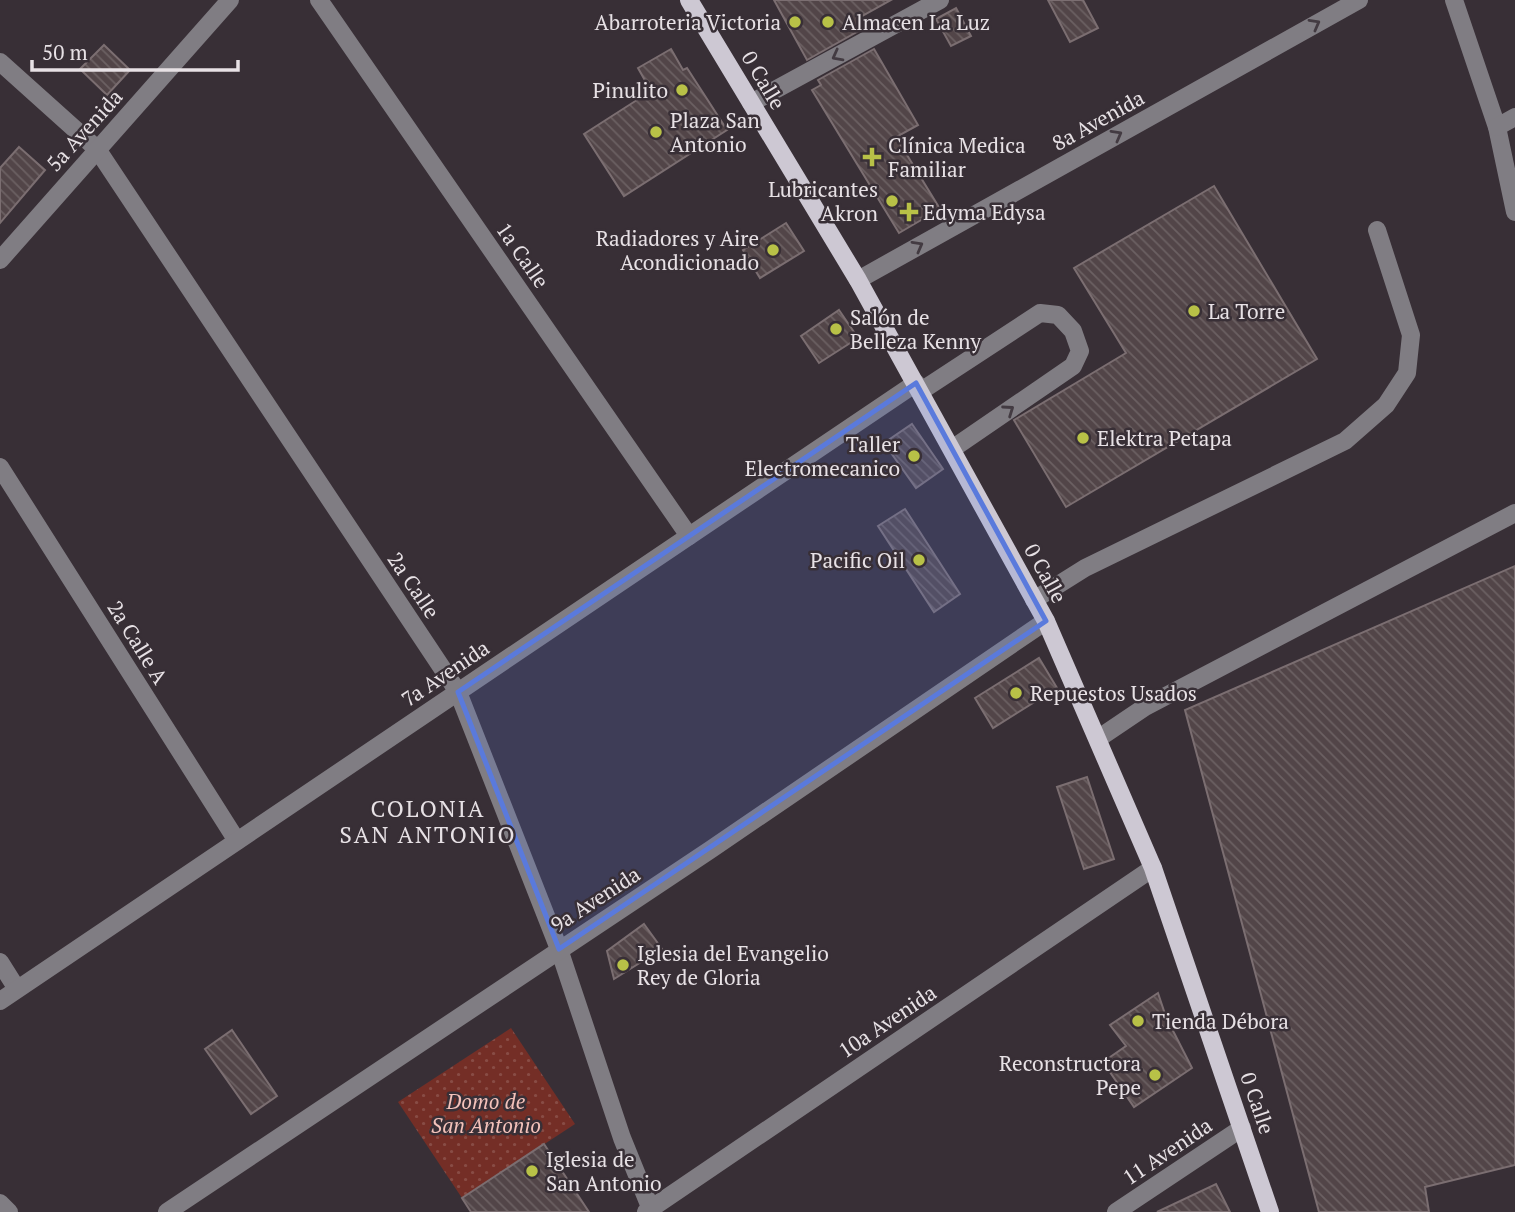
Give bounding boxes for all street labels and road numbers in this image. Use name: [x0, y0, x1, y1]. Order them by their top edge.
street label: 0 Calle: [736, 46, 792, 114]
street label: 5a Avenida: [40, 83, 129, 177]
street label: 8a Avenida: [1047, 83, 1149, 157]
street label: 1a Calle: [490, 217, 556, 293]
street label: 0 Calle: [1018, 538, 1074, 608]
street label: 2a Calle: [382, 546, 446, 624]
street label: 2a Calle A: [101, 595, 175, 690]
street label: 7a Avenida: [396, 633, 495, 713]
street label: 9a Avenida: [545, 859, 645, 938]
street label: 10a Avenida: [833, 978, 942, 1064]
street label: 0 Calle: [1234, 1068, 1282, 1138]
street label: 11 Avenida: [1117, 1111, 1217, 1191]

